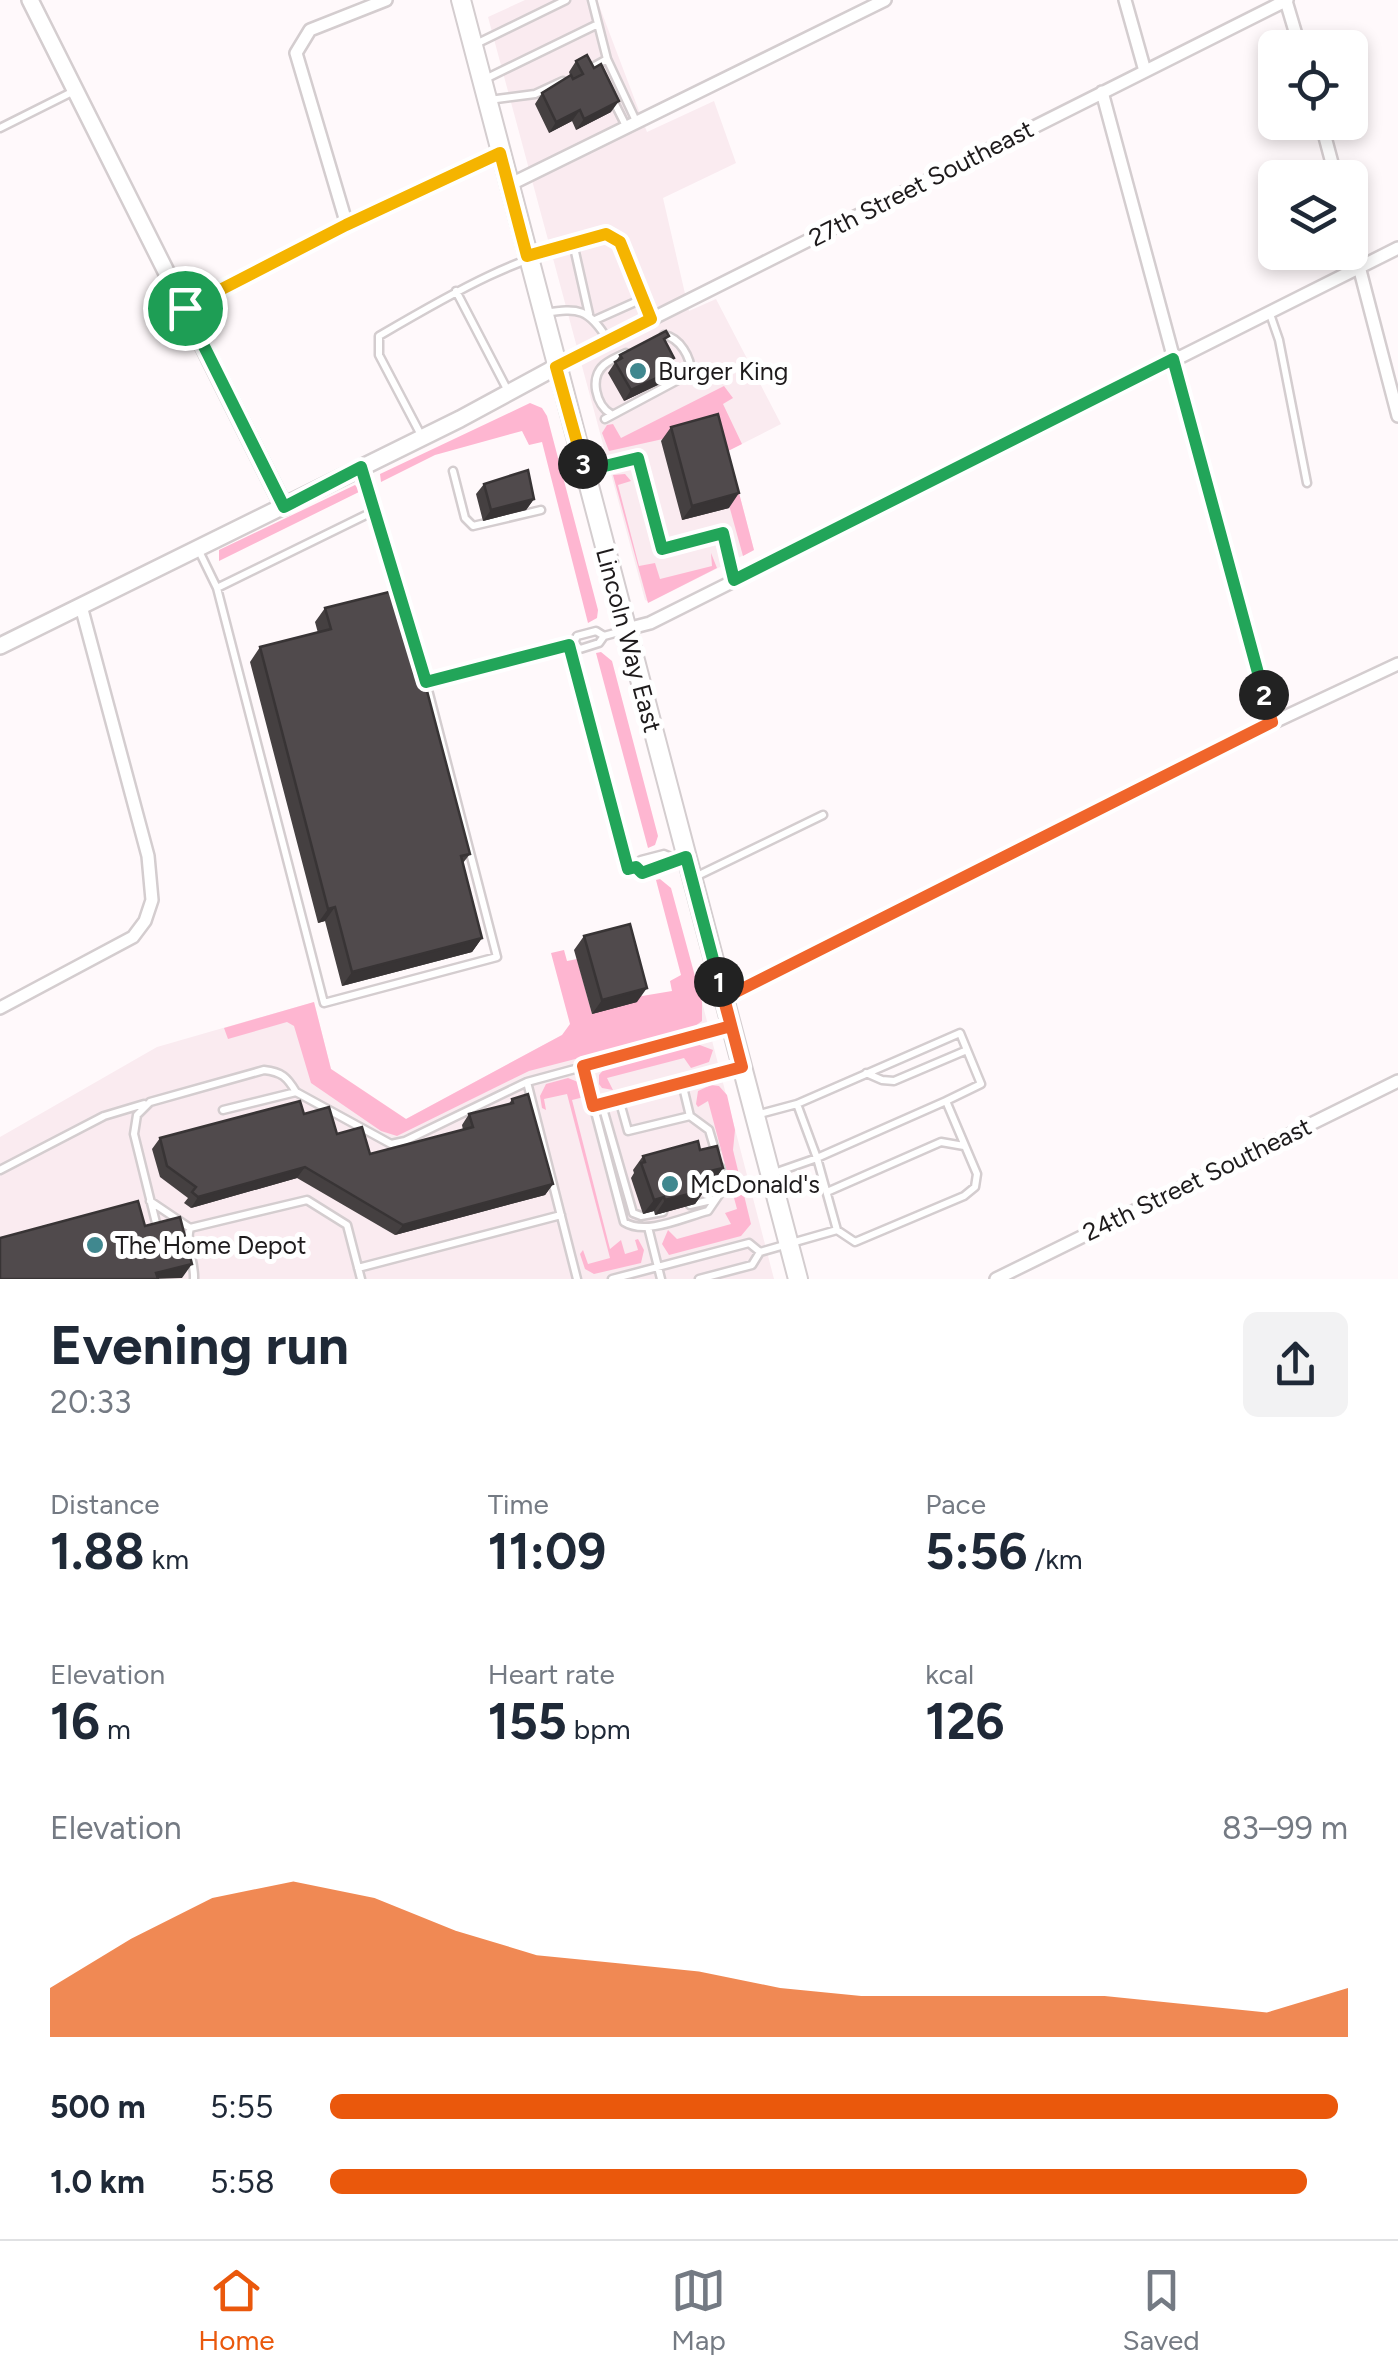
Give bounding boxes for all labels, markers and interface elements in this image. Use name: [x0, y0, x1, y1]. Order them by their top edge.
map controls: [1258, 30, 1368, 270]
button: locate: [1258, 30, 1368, 140]
street label: 27th Street Southeast: [804, 113, 1038, 253]
button: layers: [1258, 160, 1368, 270]
pin: [143, 266, 228, 351]
icon: arrive: [158, 281, 213, 336]
place label: Burger King: [658, 356, 788, 386]
marker: Burger King: [627, 360, 649, 382]
pin: 3: [558, 439, 608, 489]
text: 3: [575, 447, 591, 481]
street label: Lincoln Way East: [590, 544, 668, 736]
pin: 2: [1239, 670, 1289, 720]
text: 2: [1256, 678, 1272, 712]
pin: 1: [694, 957, 744, 1007]
text: 1: [713, 965, 725, 999]
street label: 24th Street Southeast: [1078, 1111, 1316, 1247]
place label: McDonald's: [690, 1169, 820, 1199]
marker: McDonald's: [659, 1173, 681, 1195]
place label: The Home Depot: [115, 1230, 307, 1260]
marker: The Home Depot: [84, 1234, 106, 1256]
text: Evening run: [50, 1312, 349, 1378]
button: share: [1243, 1312, 1348, 1417]
text: 20:33: [50, 1383, 131, 1421]
text: Distance: [50, 1487, 160, 1521]
text: Time: [488, 1487, 549, 1521]
text: Pace: [925, 1487, 986, 1521]
text: 1.88: [50, 1521, 145, 1582]
text: 11:09: [488, 1521, 606, 1582]
text: 5:56: [925, 1521, 1027, 1582]
text: km: [145, 1542, 189, 1576]
text: /km: [1027, 1542, 1083, 1576]
text: Elevation: [50, 1657, 165, 1691]
text: Heart rate: [488, 1657, 615, 1691]
text: kcal: [925, 1657, 974, 1691]
text: 16: [50, 1691, 100, 1752]
text: 155: [488, 1691, 567, 1752]
text: 126: [925, 1691, 1004, 1752]
text: m: [100, 1712, 131, 1746]
text: bpm: [567, 1712, 631, 1746]
text: Elevation: [50, 1809, 182, 1847]
text: 83–99 m: [1222, 1809, 1348, 1847]
text: 500 m: [50, 2088, 146, 2126]
text: 5:55: [210, 2088, 273, 2126]
text: 1.0 km: [50, 2163, 145, 2201]
text: 5:58: [210, 2163, 275, 2201]
tab: Home: [198, 2263, 275, 2357]
tab: Map: [671, 2263, 726, 2357]
tab: Saved: [1123, 2263, 1200, 2357]

